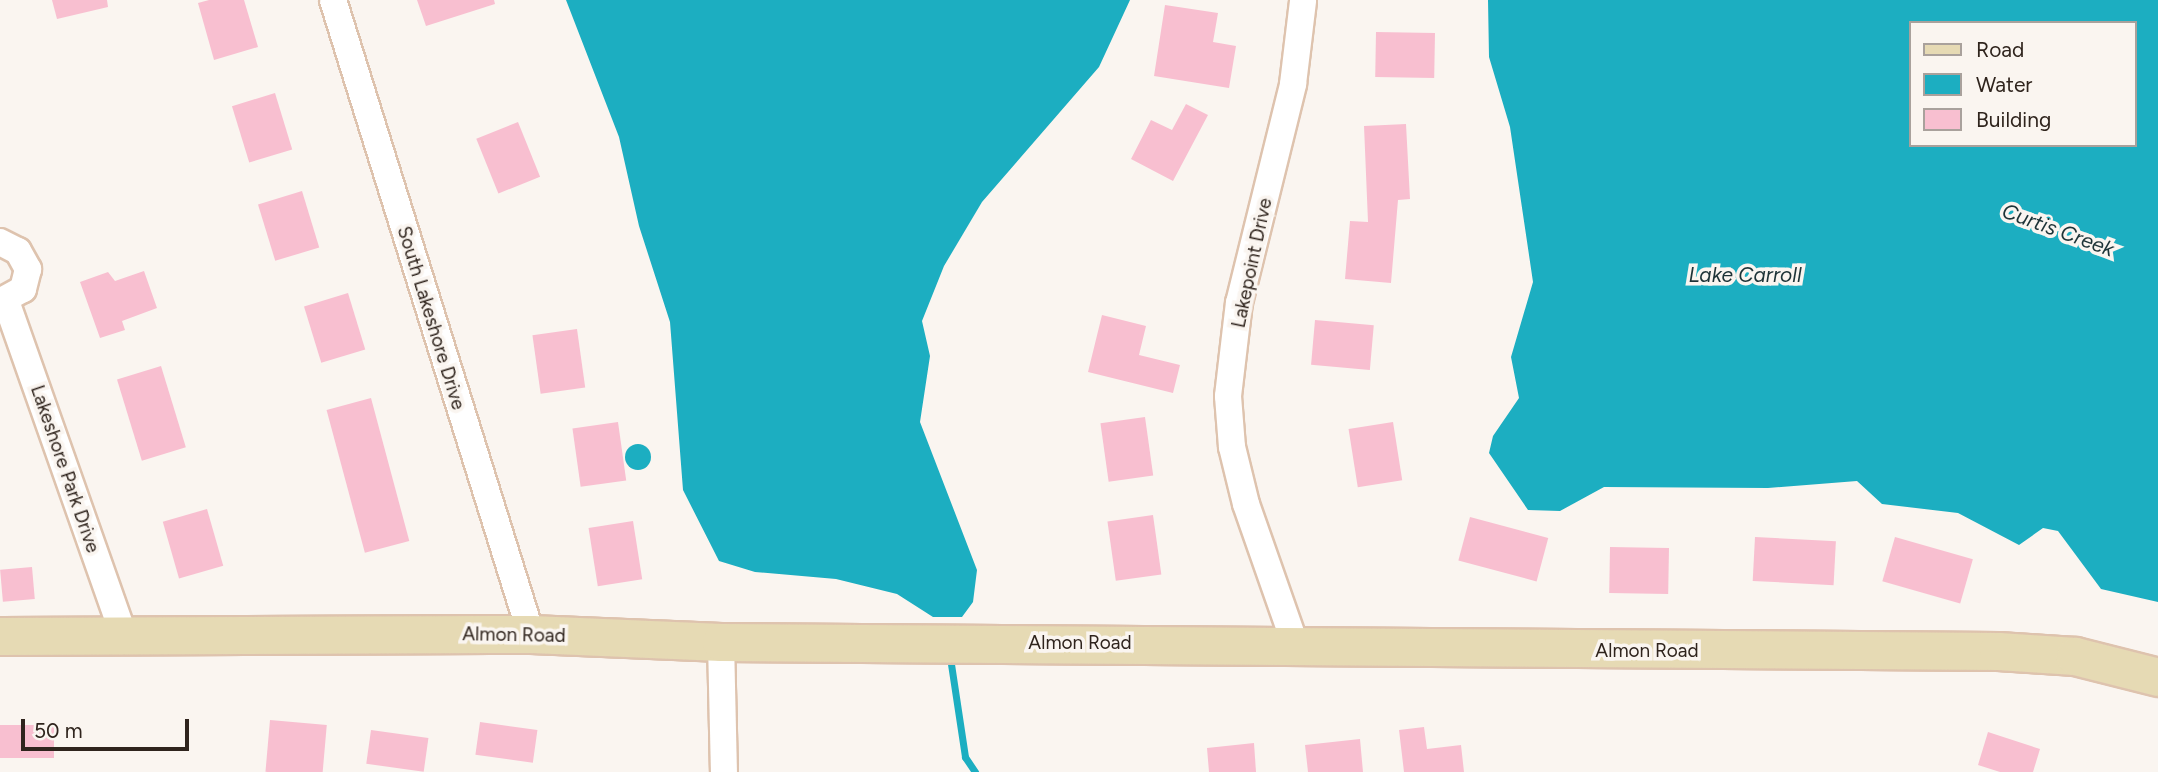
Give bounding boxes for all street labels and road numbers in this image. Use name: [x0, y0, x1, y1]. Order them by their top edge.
street label: Lakepoint Drive: [1227, 196, 1277, 330]
street label: South Lakeshore Drive: [392, 224, 470, 412]
street label: Lakeshore Park Drive: [26, 382, 104, 556]
street label: Almon Road: [462, 623, 566, 647]
street label: Almon Road: [1028, 632, 1132, 654]
street label: Almon Road: [1595, 640, 1699, 662]

